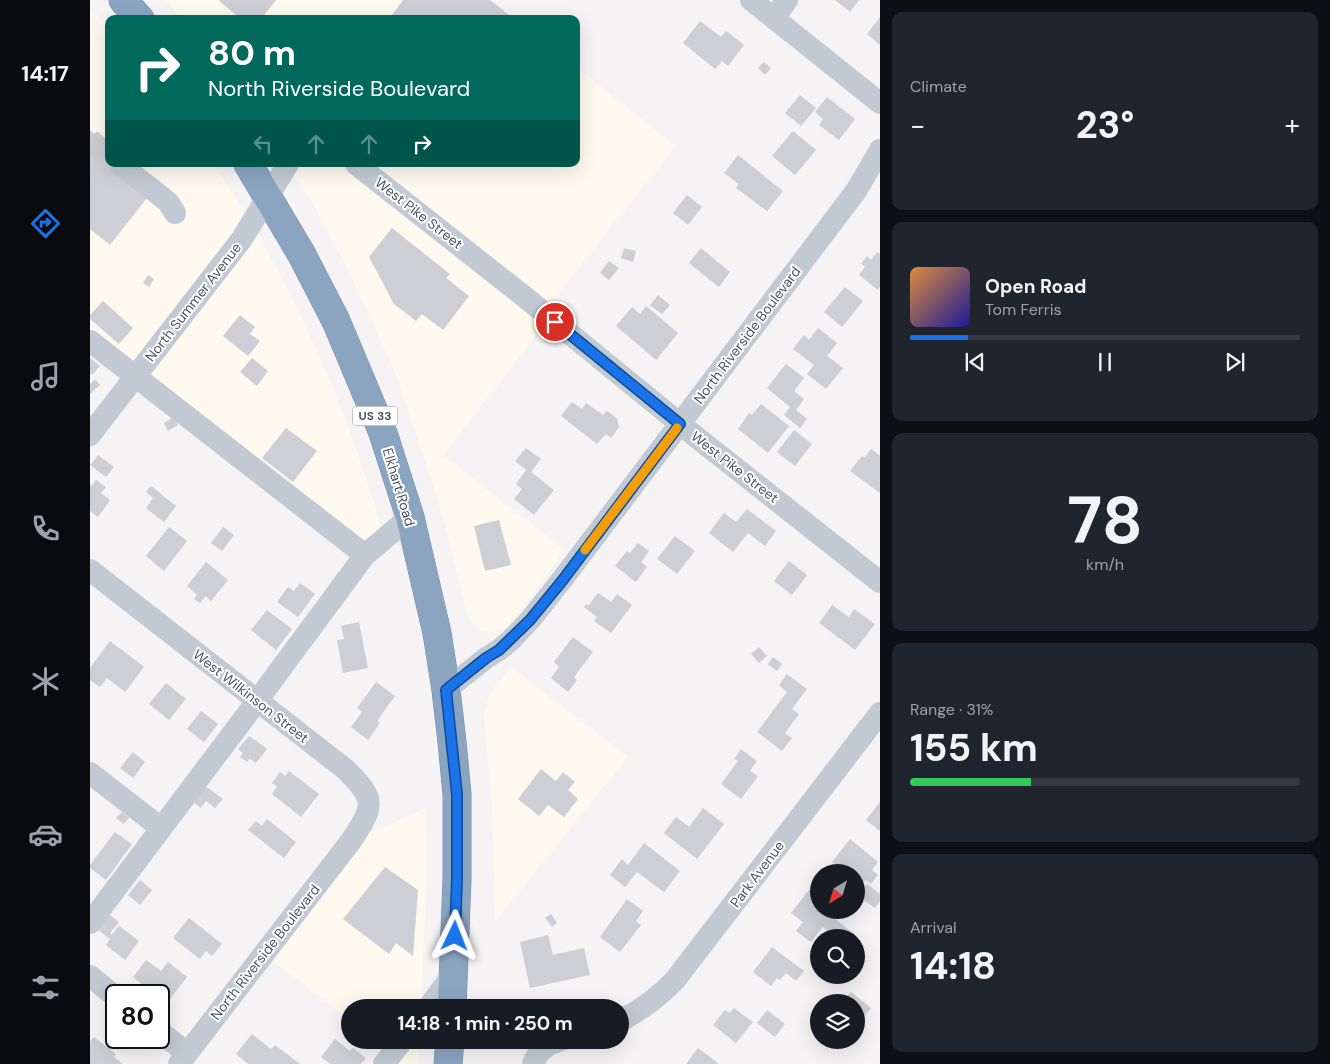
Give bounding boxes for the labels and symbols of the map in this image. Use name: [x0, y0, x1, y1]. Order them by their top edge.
street label: West Pike Street: [372, 173, 466, 253]
street label: North Summer Avenue: [141, 239, 245, 365]
street label: North Riverside Boulevard: [690, 263, 804, 407]
pin: [534, 301, 576, 343]
road number: US 33: [352, 406, 398, 426]
street label: West Pike Street: [688, 427, 782, 507]
street label: Elkhart Road: [379, 446, 419, 528]
street label: West Wilkinson Street: [190, 645, 312, 747]
street label: Park Avenue: [726, 837, 788, 911]
north arrow: [810, 864, 865, 919]
street label: North Riverside Boulevard: [207, 881, 323, 1023]
position arrow: [428, 909, 480, 961]
speed limit sign: 80: [105, 984, 170, 1049]

